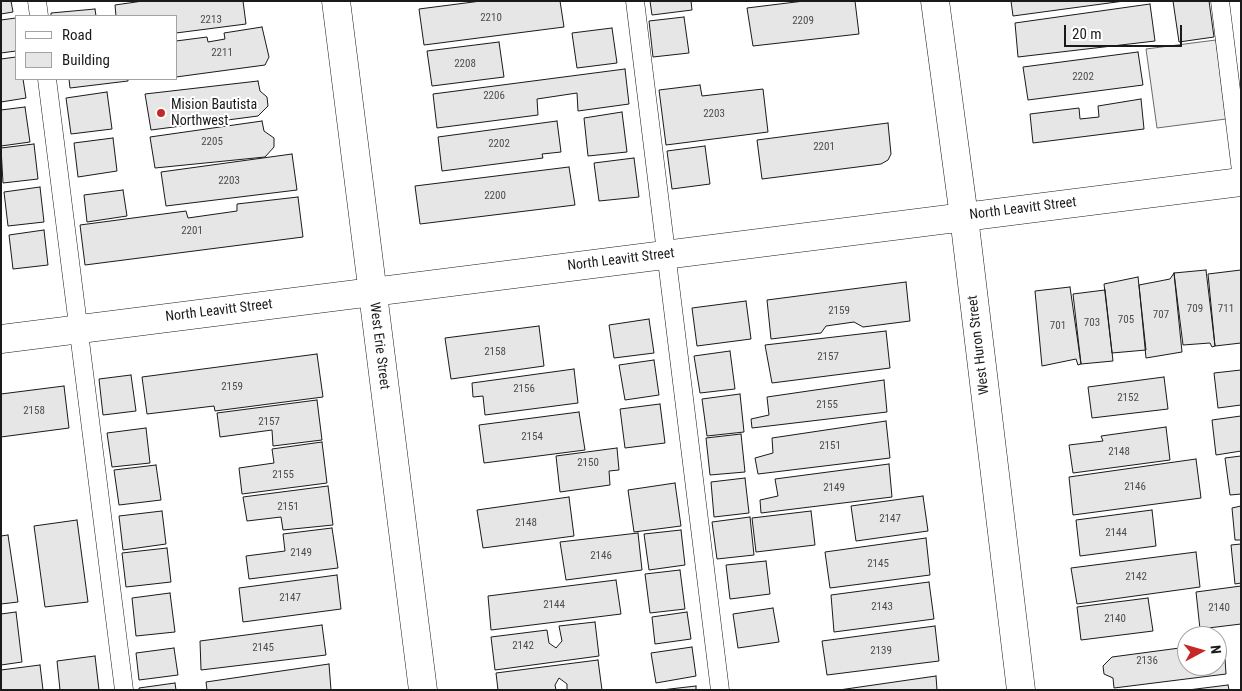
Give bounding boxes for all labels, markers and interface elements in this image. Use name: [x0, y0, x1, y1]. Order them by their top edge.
house number: 2210: [480, 11, 502, 25]
house number: 2213: [200, 13, 222, 27]
house number: 2209: [792, 14, 814, 28]
legend: [15, 15, 178, 80]
scale bar: [1067, 15, 1184, 47]
text: 20 m: [1072, 25, 1102, 43]
text: Road: [62, 26, 92, 44]
house number: 2211: [211, 46, 233, 60]
text: Building: [62, 51, 110, 69]
house number: 2208: [454, 57, 476, 71]
house number: 2202: [1072, 70, 1094, 84]
house number: 2206: [483, 89, 505, 103]
place label: Mision Bautista Northwest: [171, 97, 257, 130]
marker: Mision Bautista Northwest: [155, 107, 167, 119]
house number: 2203: [703, 107, 725, 121]
house number: 2205: [201, 135, 223, 149]
house number: 2202: [488, 137, 510, 151]
house number: 2201: [813, 140, 835, 154]
house number: 2203: [218, 174, 240, 188]
house number: 2200: [484, 189, 506, 203]
street label: North Leavitt Street: [969, 194, 1077, 224]
house number: 2201: [181, 224, 203, 238]
street label: North Leavitt Street: [567, 245, 675, 275]
street label: West Huron Street: [965, 294, 993, 396]
street label: North Leavitt Street: [165, 296, 273, 326]
street label: West Erie Street: [365, 301, 393, 391]
house number: 709: [1187, 302, 1203, 316]
house number: 711: [1218, 302, 1234, 316]
house number: 2159: [828, 304, 850, 318]
house number: 707: [1153, 308, 1169, 322]
house number: 705: [1118, 313, 1134, 327]
house number: 703: [1084, 316, 1100, 330]
house number: 701: [1050, 319, 1066, 333]
house number: 2158: [484, 345, 506, 359]
house number: 2157: [817, 350, 839, 364]
house number: 2159: [221, 380, 243, 394]
house number: 2156: [513, 382, 535, 396]
house number: 2152: [1117, 391, 1139, 405]
house number: 2155: [816, 398, 838, 412]
house number: 2158: [23, 404, 45, 418]
house number: 2157: [258, 415, 280, 429]
house number: 2154: [521, 430, 543, 444]
house number: 2151: [819, 439, 841, 453]
house number: 2148: [1108, 445, 1130, 459]
house number: 2150: [577, 456, 599, 470]
house number: 2155: [272, 468, 294, 482]
house number: 2146: [1124, 480, 1146, 494]
house number: 2149: [823, 481, 845, 495]
house number: 2151: [277, 500, 299, 514]
house number: 2147: [879, 512, 901, 526]
house number: 2148: [515, 516, 537, 530]
house number: 2144: [1105, 526, 1127, 540]
house number: 2149: [290, 546, 312, 560]
house number: 2146: [590, 549, 612, 563]
house number: 2145: [867, 557, 889, 571]
house number: 2142: [1125, 570, 1147, 584]
house number: 2147: [279, 591, 301, 605]
house number: 2144: [543, 598, 565, 612]
house number: 2143: [871, 600, 893, 614]
house number: 2140: [1208, 601, 1230, 615]
house number: 2140: [1104, 612, 1126, 626]
north arrow: [1177, 626, 1227, 676]
house number: 2142: [512, 639, 534, 653]
house number: 2145: [252, 641, 274, 655]
house number: 2139: [870, 644, 892, 658]
text: N: [1208, 644, 1224, 655]
house number: 2136: [1136, 654, 1158, 668]

